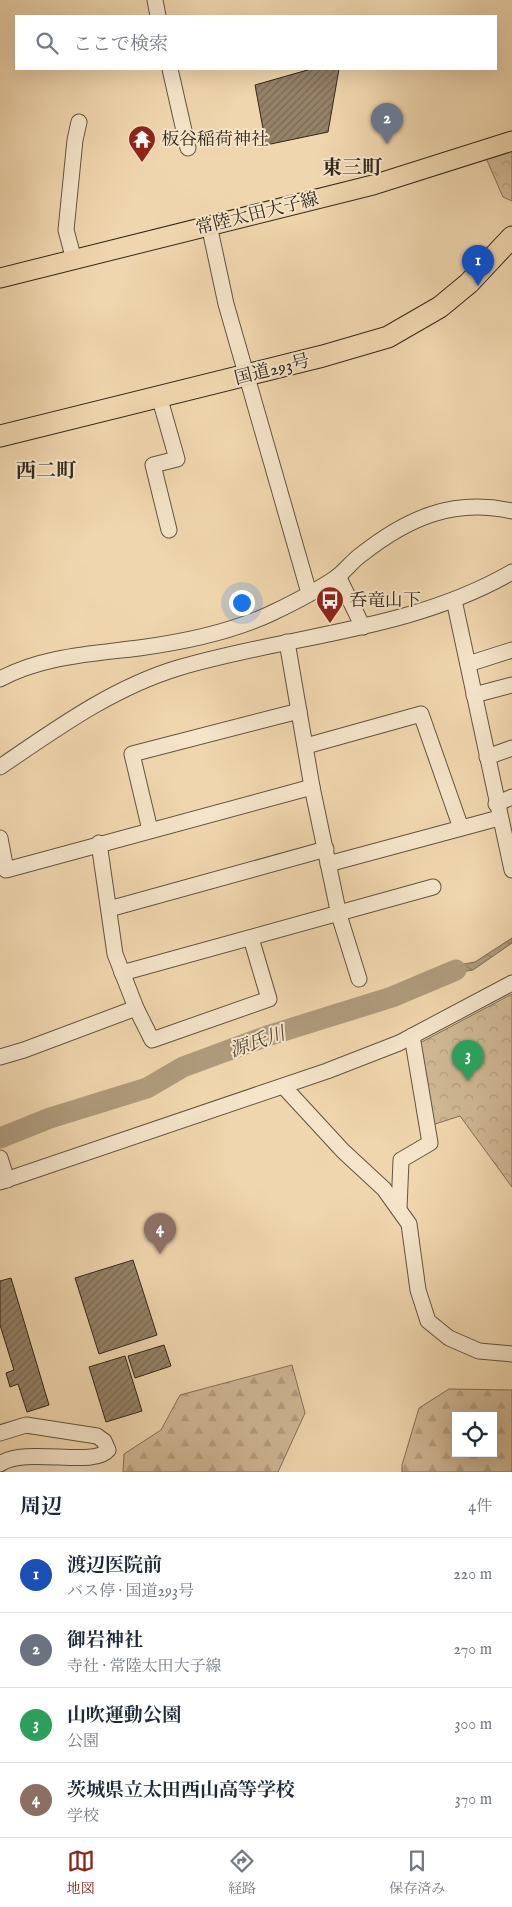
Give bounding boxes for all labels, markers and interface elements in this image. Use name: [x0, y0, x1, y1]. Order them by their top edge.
search box: [15, 15, 497, 70]
icon: search: [33, 29, 61, 57]
text: ここで検索: [73, 33, 168, 57]
pin: 2: [371, 103, 403, 144]
temple icon: 板谷稲荷神社: [127, 124, 157, 163]
place label: 板谷稲荷神社: [161, 129, 269, 152]
district label: 東三町: [322, 156, 383, 181]
street label: 常陸太田大子線: [193, 188, 321, 241]
pin: 1: [462, 245, 494, 286]
street label: 国道293号: [232, 350, 313, 391]
district label: 西二町: [16, 459, 77, 484]
bus stop icon: 呑竜山下: [315, 585, 345, 624]
your location: [229, 590, 255, 616]
place label: 呑竜山下: [349, 590, 421, 613]
water label: 源氏川: [227, 1022, 290, 1064]
pin: 3: [452, 1040, 484, 1081]
pin: 4: [144, 1213, 176, 1254]
map controls: [452, 1412, 497, 1457]
button: locate: [452, 1412, 497, 1457]
text: 周辺: [20, 1494, 62, 1521]
text: 4件: [468, 1497, 492, 1517]
text: 渡辺医院前: [67, 1554, 162, 1578]
text: 1: [33, 1565, 39, 1585]
text: 220 m: [453, 1565, 492, 1585]
text: バス停 · 国道293号: [67, 1582, 194, 1602]
text: 御岩神社: [67, 1629, 143, 1653]
text: 2: [32, 1640, 40, 1660]
text: 270 m: [453, 1640, 492, 1660]
text: 寺社 · 常陸太田大子線: [67, 1657, 222, 1677]
text: 山吹運動公園: [67, 1704, 181, 1728]
text: 3: [33, 1715, 39, 1735]
text: 300 m: [454, 1715, 492, 1735]
text: 公園: [67, 1732, 99, 1752]
text: 茨城県立太田西山高等学校: [67, 1779, 295, 1803]
text: 4: [32, 1790, 40, 1810]
text: 370 m: [455, 1790, 492, 1810]
text: 学校: [67, 1807, 99, 1827]
tab: 地図: [67, 1847, 95, 1898]
tab: 経路: [228, 1847, 256, 1898]
tab: 保存済み: [389, 1847, 445, 1898]

